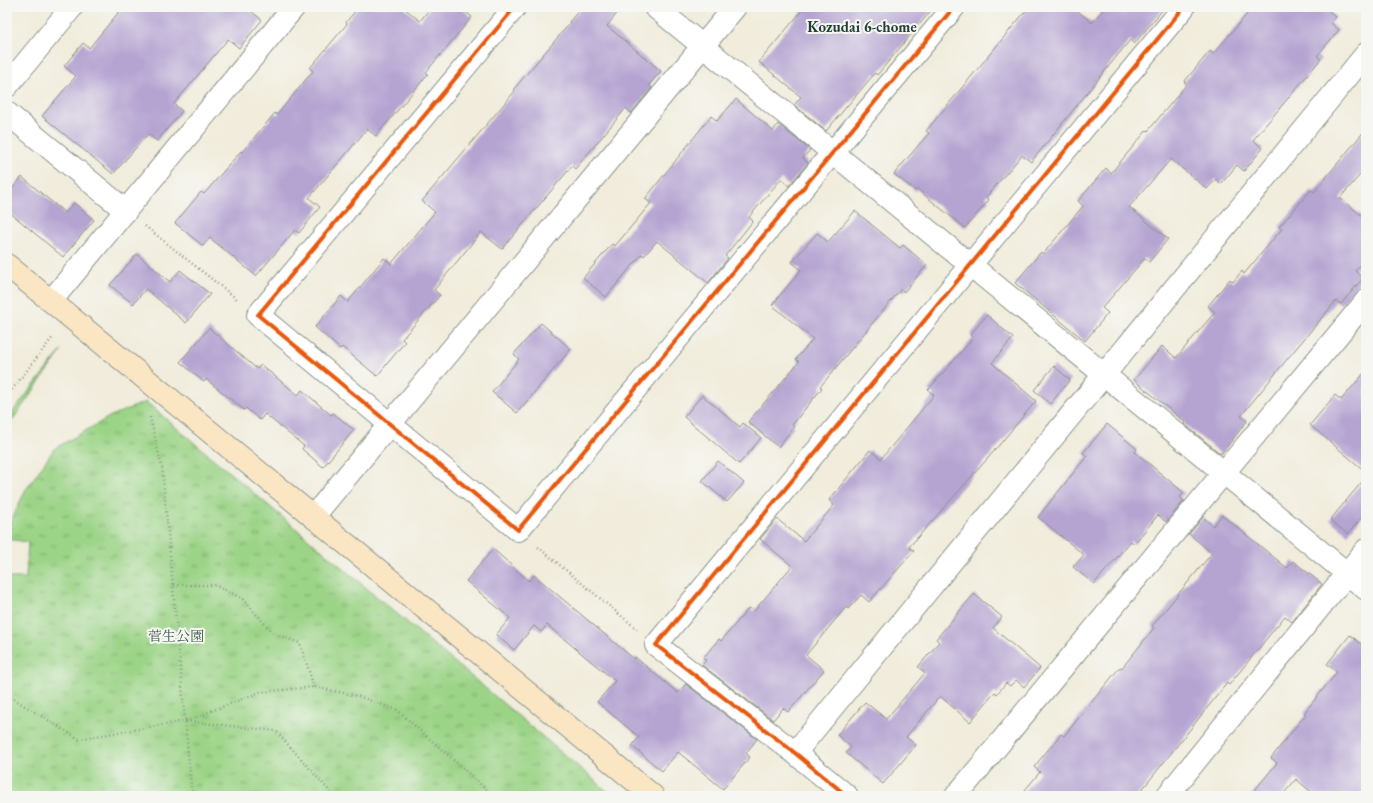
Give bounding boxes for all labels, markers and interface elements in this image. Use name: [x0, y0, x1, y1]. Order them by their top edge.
district label: Kozudai 6-chome: [807, 17, 917, 36]
park label: 菅生公園: [148, 627, 204, 645]

